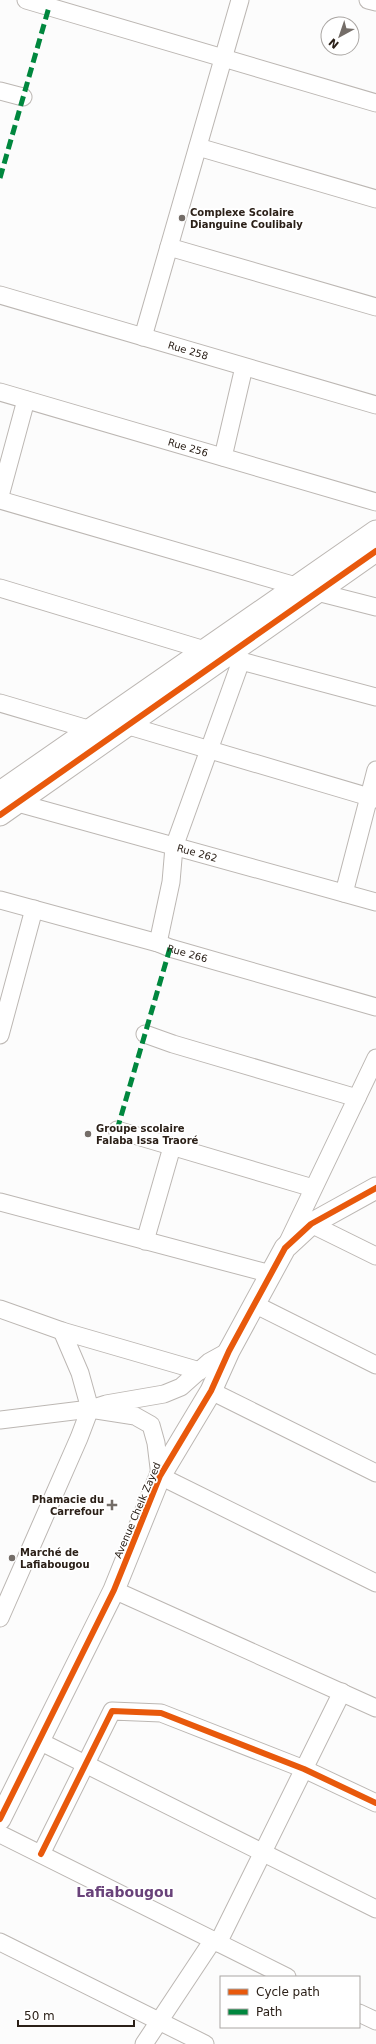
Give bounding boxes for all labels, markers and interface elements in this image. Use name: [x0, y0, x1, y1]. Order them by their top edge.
north arrow: [320, 16, 360, 56]
text: N: [326, 35, 342, 51]
place label: Complexe Scolaire Dianguine Coulibaly: [190, 207, 303, 230]
marker: Complexe Scolaire Dianguine Coulibaly: [177, 213, 187, 223]
street label: Rue 258: [167, 339, 209, 362]
street label: Rue 256: [167, 436, 209, 459]
street label: Rue 262: [176, 842, 219, 864]
street label: Rue 266: [166, 943, 209, 964]
place label: Groupe scolaire Falaba Issa Traoré: [96, 1123, 199, 1146]
marker: Groupe scolaire Falaba Issa Traoré: [83, 1129, 93, 1139]
street label: Avenue Cheik Zayed: [112, 1461, 163, 1560]
place label: Phamacie du Carrefour: [32, 1494, 104, 1517]
marker: Phamacie du Carrefour: [107, 1500, 117, 1510]
place label: Marché de Lafiabougou: [20, 1547, 90, 1570]
marker: Marché de Lafiabougou: [7, 1553, 17, 1563]
district label: Lafiabougou: [76, 1884, 174, 1900]
legend: [220, 1976, 360, 2028]
text: Cycle path: [256, 1985, 320, 1999]
scale bar: [18, 2002, 134, 2028]
text: Path: [256, 2005, 282, 2019]
text: 50 m: [24, 2009, 55, 2023]

